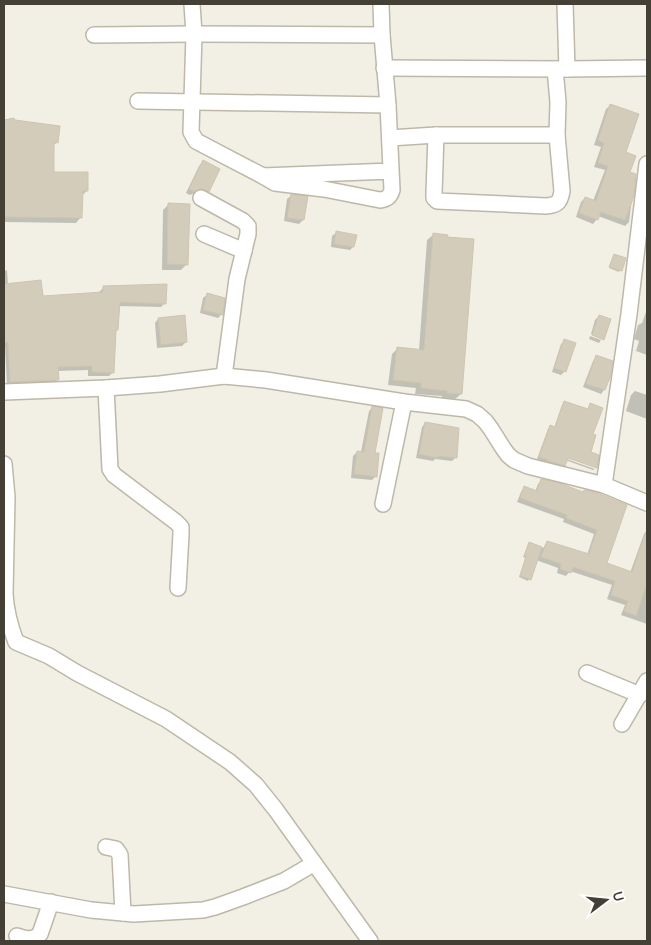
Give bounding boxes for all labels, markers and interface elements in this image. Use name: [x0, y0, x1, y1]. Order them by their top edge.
north arrow: [581, 875, 631, 925]
text: U: [608, 889, 629, 904]

